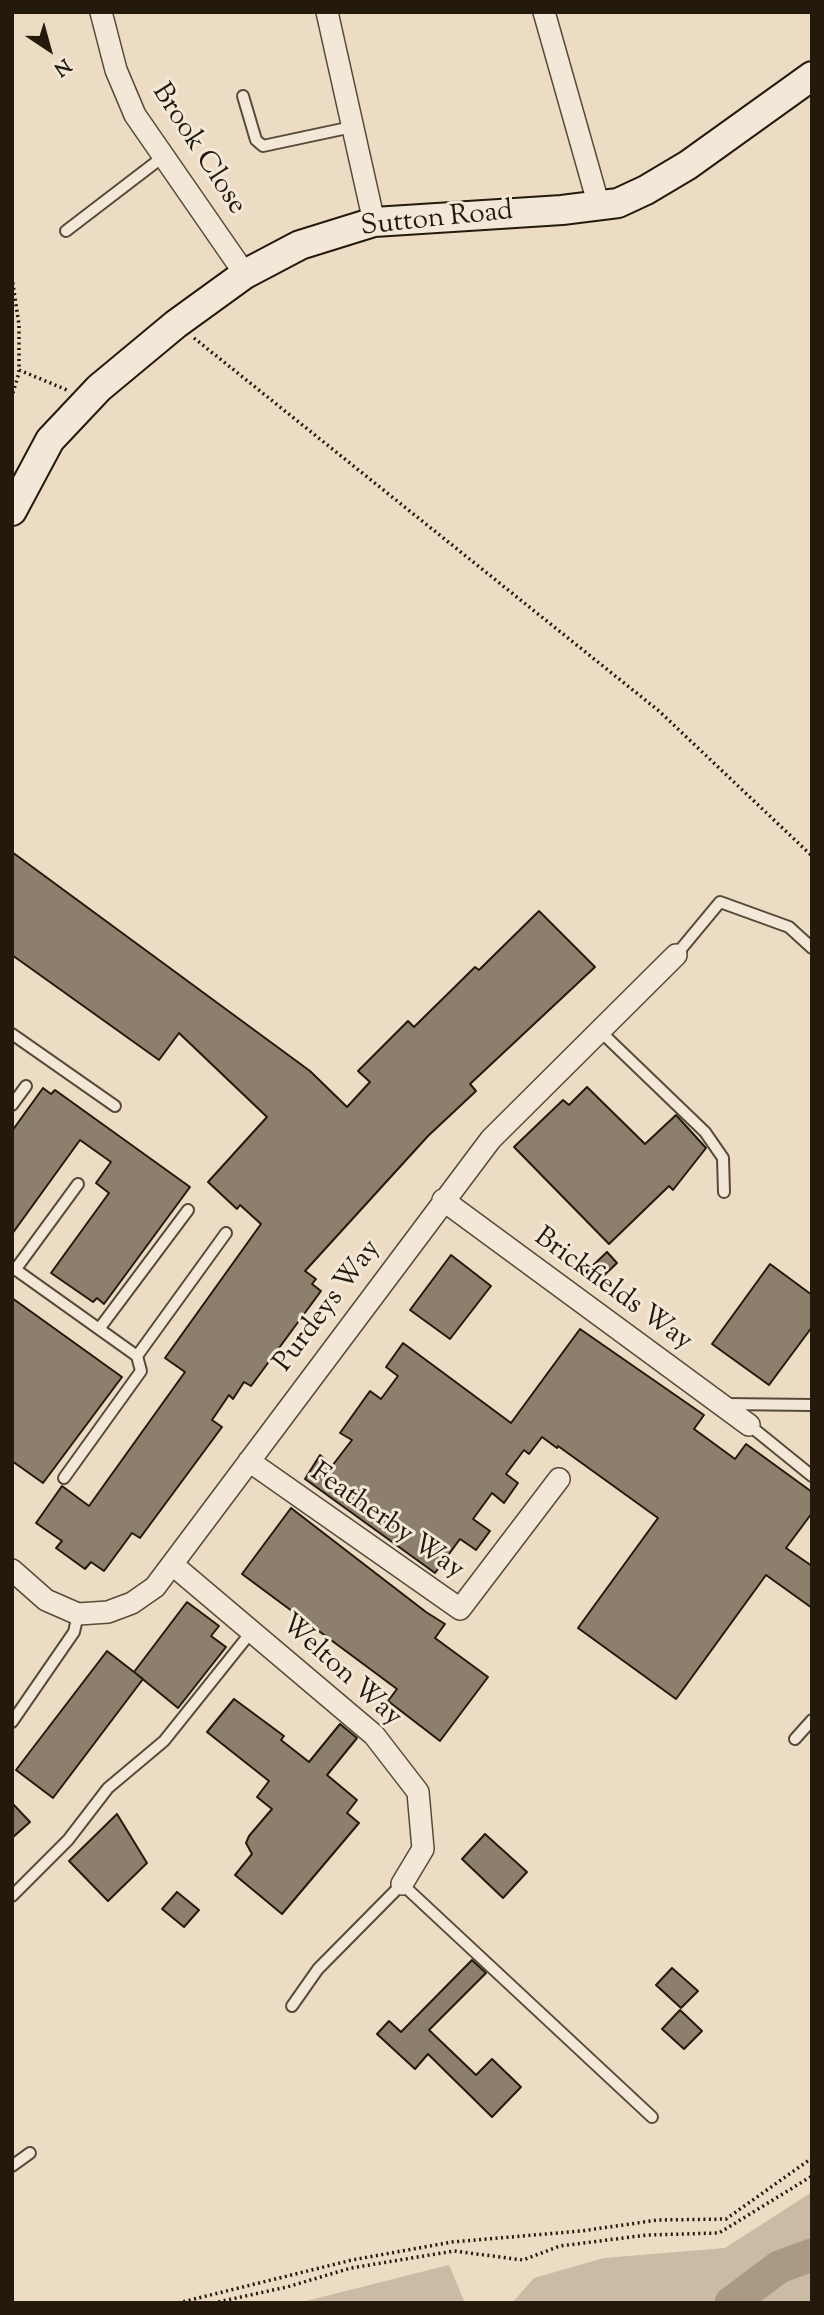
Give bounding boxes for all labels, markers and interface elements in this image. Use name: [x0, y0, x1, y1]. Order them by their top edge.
north arrow: [14, 14, 84, 84]
text: N: [48, 51, 76, 82]
street label: Brook Close: [142, 78, 252, 222]
street label: Sutton Road: [359, 196, 515, 246]
street label: Brickfields Way: [526, 1222, 698, 1360]
street label: Purdeys Way: [268, 1234, 390, 1380]
street label: Featherby Way: [303, 1458, 469, 1588]
street label: Welton Way: [272, 1609, 408, 1735]

